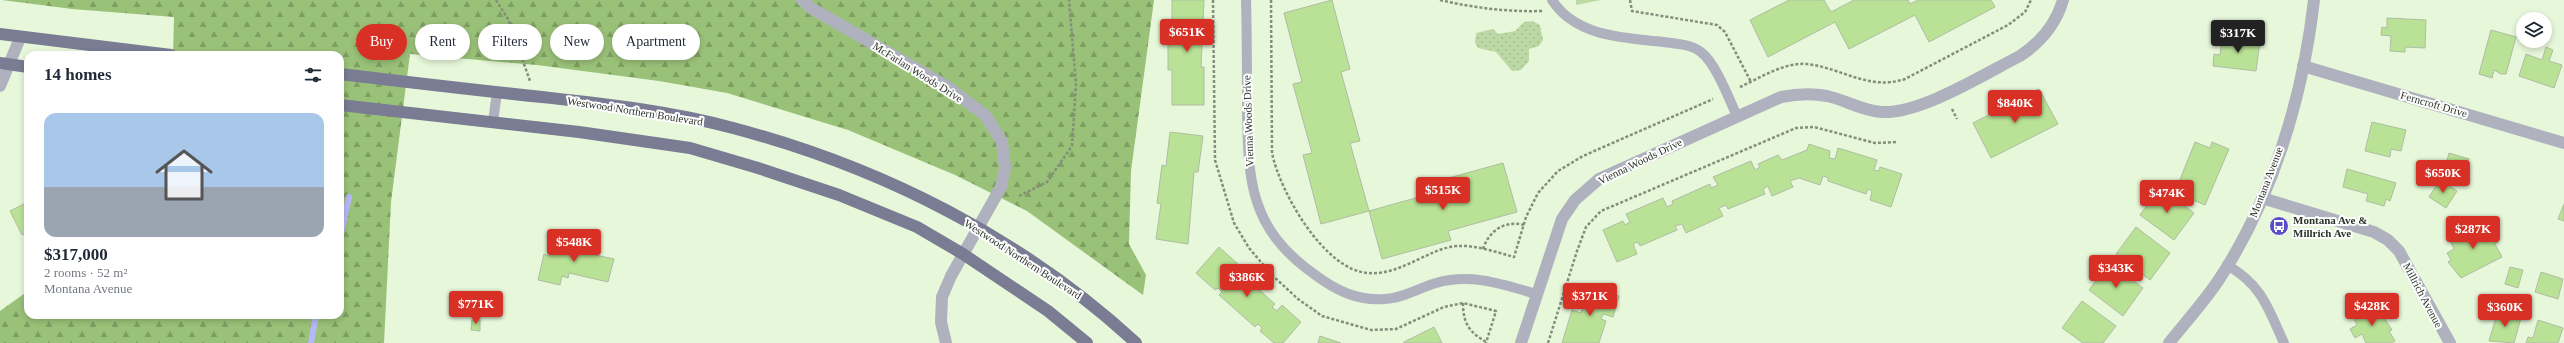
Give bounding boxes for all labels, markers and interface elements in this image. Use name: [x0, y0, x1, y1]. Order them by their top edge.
map controls: [2516, 12, 2552, 48]
button: layers: [2516, 12, 2552, 48]
pin: $651K: [1159, 19, 1215, 53]
pin: $317K: [2210, 20, 2266, 54]
chip: Buy: [356, 24, 407, 60]
chip: Rent: [415, 24, 470, 60]
chip: Filters: [478, 24, 542, 60]
chip: New: [550, 24, 604, 60]
chip: Apartment: [612, 24, 700, 60]
text: $651K: [1169, 24, 1205, 39]
text: $317K: [2220, 25, 2256, 40]
street label: McFarlan Woods Drive: [871, 40, 965, 105]
icon: filters: [302, 64, 324, 86]
text: 14 homes: [44, 65, 112, 84]
street label: Vienna Woods Drive: [1240, 75, 1256, 167]
street label: Ferncroft Drive: [2399, 89, 2469, 119]
pin: $840K: [1987, 90, 2043, 124]
street label: Westwood Northern Boulevard: [566, 94, 704, 128]
text: $840K: [1997, 95, 2033, 110]
street label: Vienna Woods Drive: [1596, 135, 1684, 186]
icon: home: [148, 139, 220, 211]
street label: Montana Avenue: [2247, 145, 2285, 219]
pin: $650K: [2415, 160, 2471, 194]
text: $650K: [2425, 165, 2461, 180]
pin: $515K: [1415, 177, 1471, 211]
pin: $474K: [2139, 180, 2195, 214]
text: $515K: [1425, 182, 1461, 197]
text: $474K: [2149, 185, 2185, 200]
place label: Montana Ave & Millrich Ave: [2293, 214, 2367, 239]
bus stop icon: Montana Ave & Millrich Ave: [2268, 215, 2290, 237]
pin: $287K: [2445, 216, 2501, 250]
street label: Westwood Northern Boulevard: [962, 217, 1084, 302]
text: $287K: [2455, 221, 2491, 236]
pin: $548K: [546, 229, 602, 263]
text: $548K: [556, 234, 592, 249]
text: $317,000: [44, 245, 108, 264]
pin: $343K: [2088, 255, 2144, 289]
text: $343K: [2098, 260, 2134, 275]
street label: Millrich Avenue: [2401, 261, 2445, 330]
pin: $386K: [1219, 264, 1275, 298]
text: 2 rooms · 52 m²: [44, 265, 127, 280]
text: $386K: [1229, 269, 1265, 284]
text: Montana Avenue: [44, 281, 132, 296]
pin: $371K: [1562, 283, 1618, 317]
text: $371K: [1572, 288, 1608, 303]
pin: $771K: [448, 291, 504, 325]
pin: $428K: [2344, 293, 2400, 327]
pin: $360K: [2477, 294, 2533, 328]
text: $771K: [458, 296, 494, 311]
text: $428K: [2354, 298, 2390, 313]
text: $360K: [2487, 299, 2523, 314]

